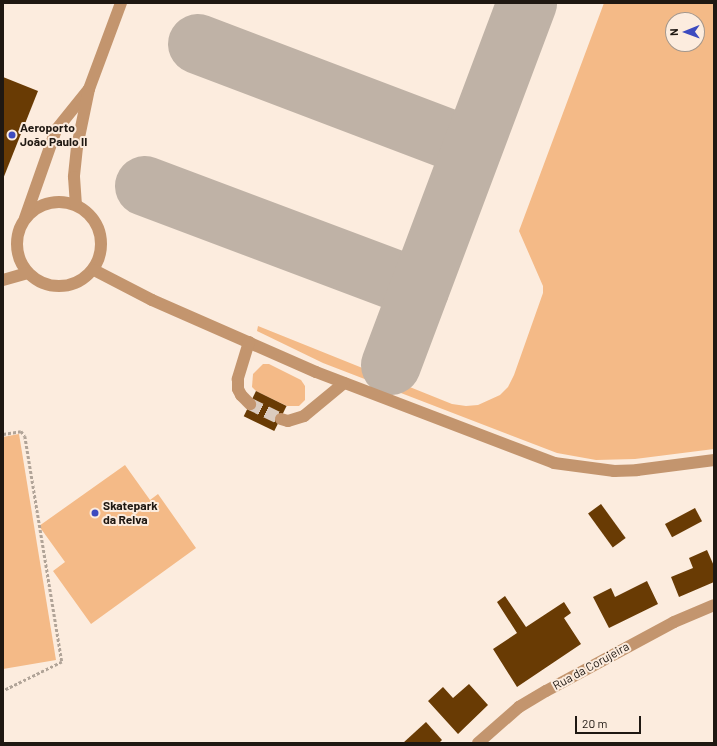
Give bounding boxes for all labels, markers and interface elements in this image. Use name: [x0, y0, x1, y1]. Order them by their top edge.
north arrow: [665, 12, 705, 52]
text: N: [667, 28, 680, 36]
place label: Aeroporto João Paulo II: [20, 121, 87, 149]
marker: Aeroporto João Paulo II: [7, 130, 17, 140]
place label: Skatepark da Relva: [103, 499, 158, 527]
marker: Skatepark da Relva: [90, 508, 100, 518]
street label: Rua da Corujeira: [550, 639, 632, 693]
scale bar: [577, 708, 643, 734]
text: 20 m: [582, 716, 608, 730]

